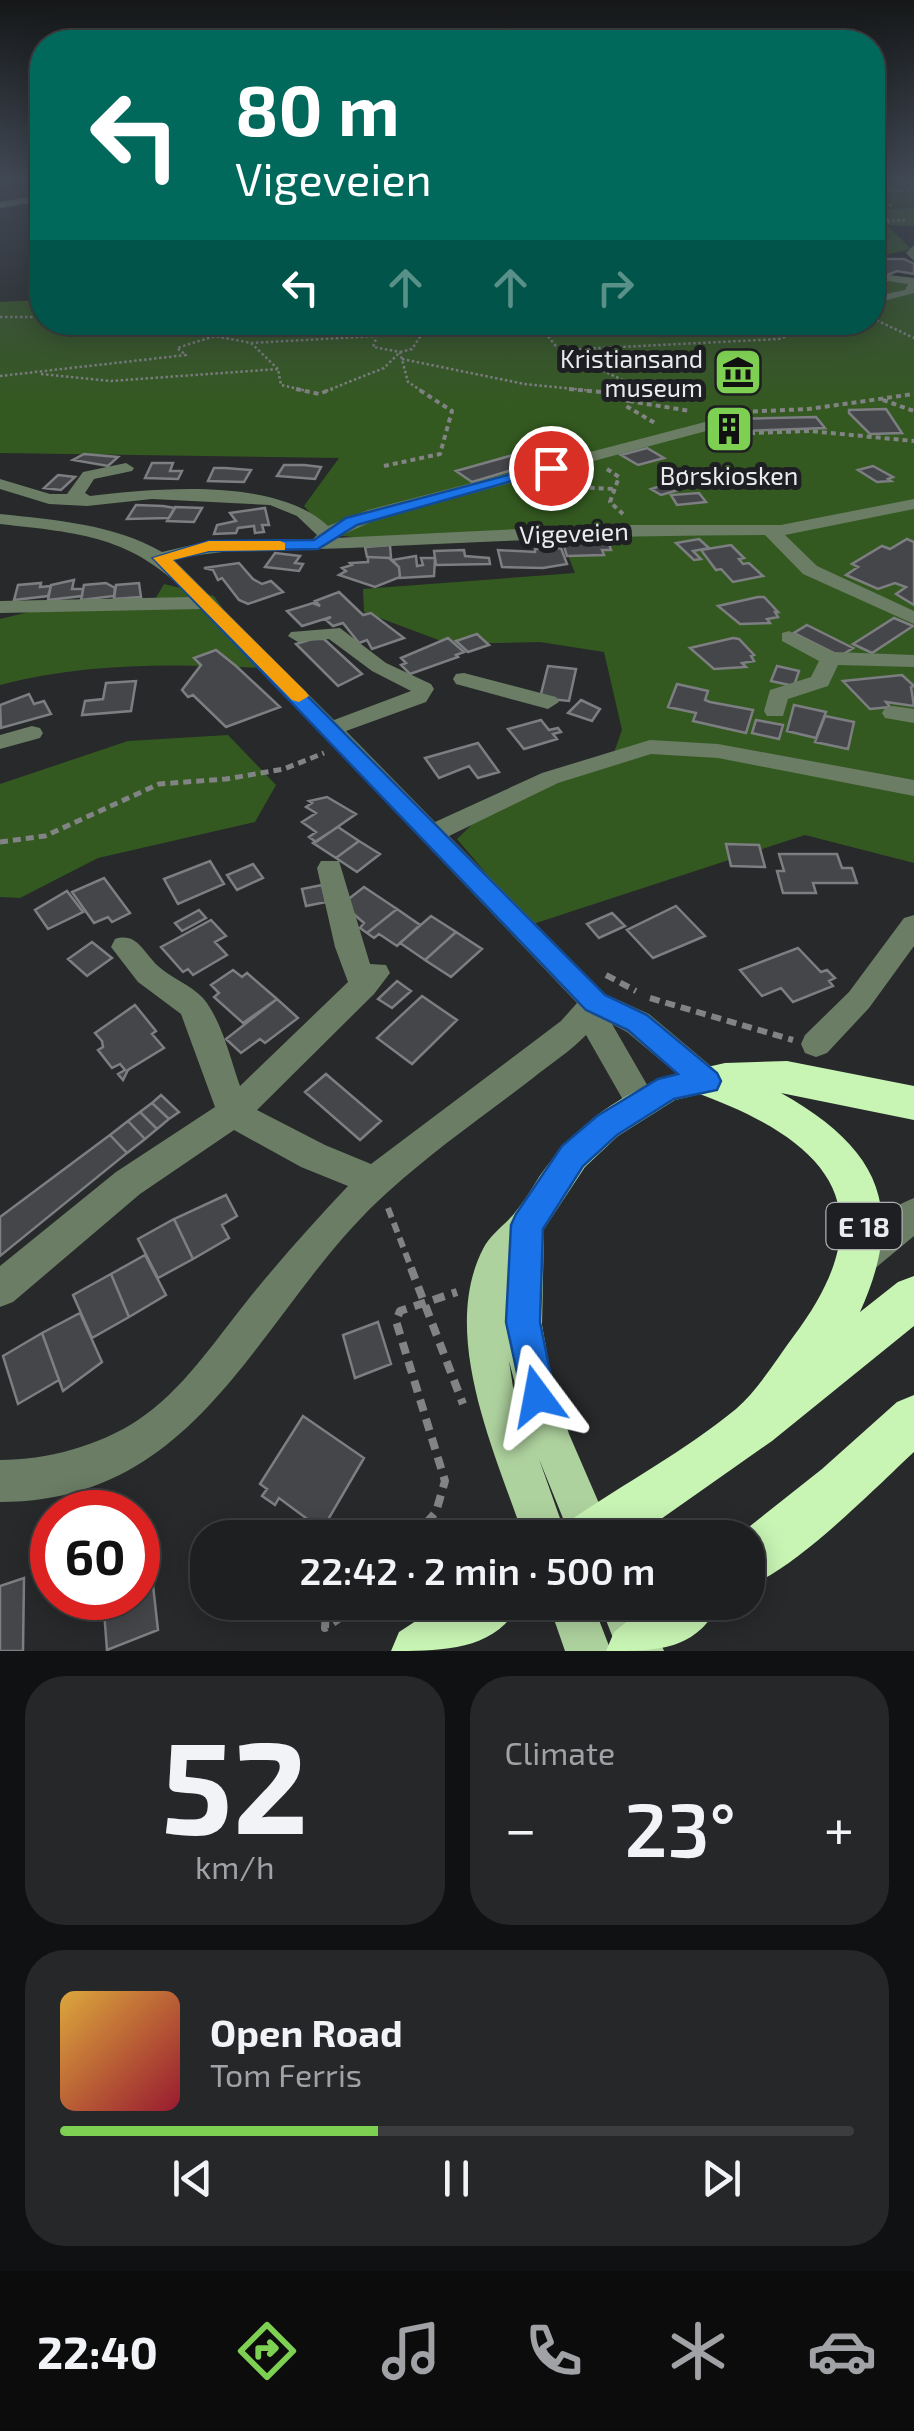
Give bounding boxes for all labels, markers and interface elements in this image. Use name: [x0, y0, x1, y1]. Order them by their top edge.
text: 80 m: [235, 66, 400, 150]
icon: left: [70, 70, 200, 200]
text: Vigeveien: [235, 151, 432, 205]
icon: left: [273, 260, 328, 315]
icon: ahead: [378, 260, 433, 315]
icon: ahead: [483, 260, 538, 315]
icon: right: [588, 260, 643, 315]
place label: Kristiansand museum: [560, 343, 703, 402]
museum icon: Kristiansand museum: [712, 346, 764, 398]
building icon: Børskiosken: [703, 403, 755, 455]
pin: [509, 426, 594, 511]
icon: arrive: [524, 441, 579, 496]
place label: Børskiosken: [660, 460, 798, 490]
street label: Vigeveien: [519, 515, 629, 549]
road number: E 18: [826, 1203, 902, 1249]
position arrow: [485, 1344, 589, 1448]
speed limit sign: 60: [30, 1490, 160, 1620]
text: 22:42 · 2 min · 500 m: [300, 1547, 656, 1593]
text: 52: [161, 1704, 308, 1860]
text: Climate: [505, 1733, 615, 1771]
text: 23°: [624, 1782, 736, 1872]
text: −: [505, 1794, 537, 1860]
text: +: [824, 1794, 854, 1860]
text: km/h: [195, 1847, 274, 1885]
text: Open Road: [210, 2009, 403, 2055]
text: Tom Ferris: [210, 2055, 362, 2093]
icon: previous: [165, 2151, 220, 2206]
icon: pause: [429, 2151, 484, 2206]
icon: next: [694, 2151, 749, 2206]
icon: directions: [232, 2316, 302, 2386]
icon: music: [376, 2316, 446, 2386]
icon: phone: [519, 2316, 589, 2386]
icon: climate: [663, 2316, 733, 2386]
icon: car: [807, 2316, 877, 2386]
text: 22:40: [37, 2324, 158, 2378]

